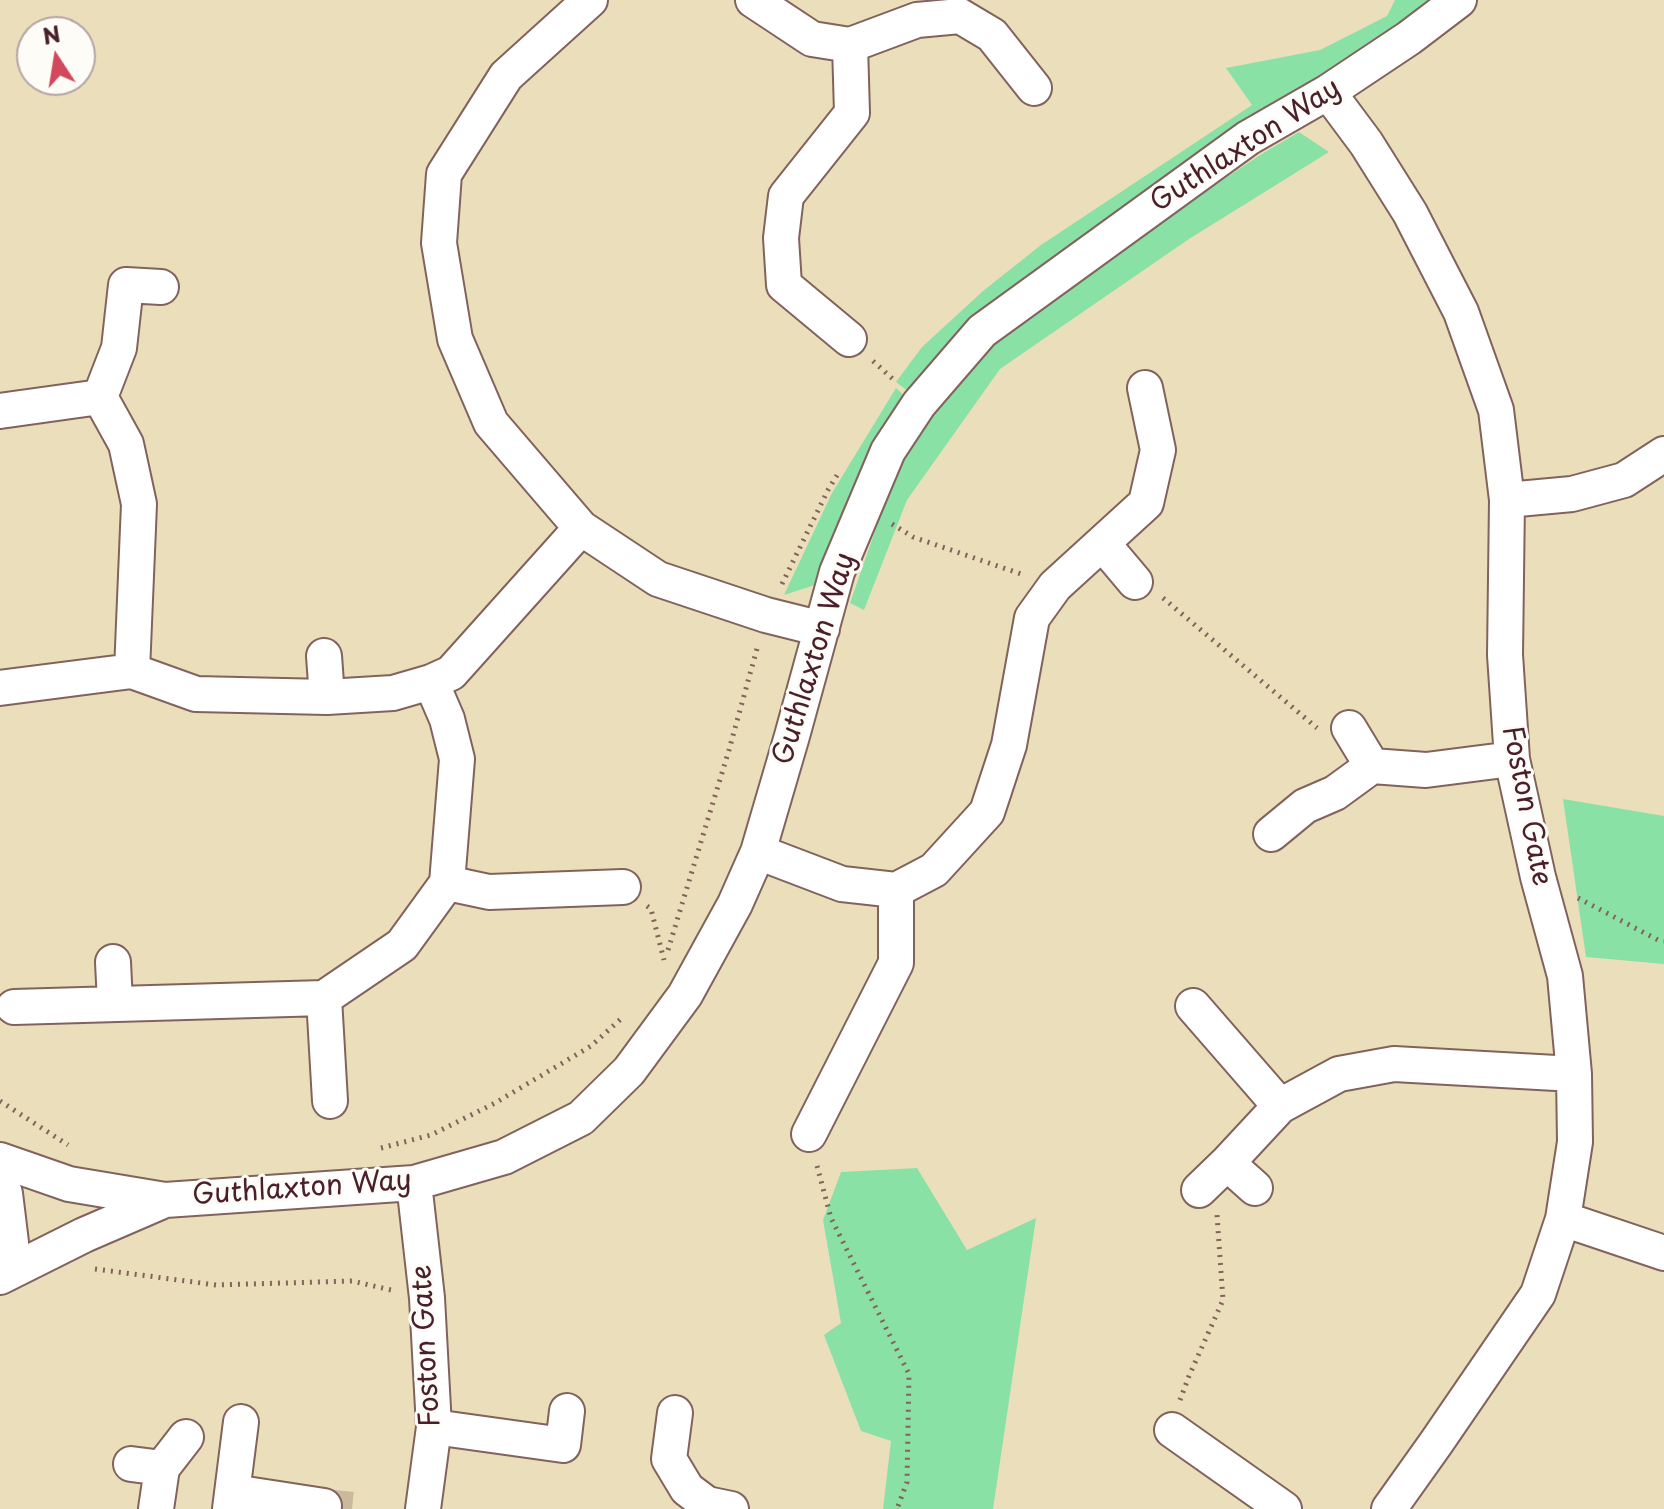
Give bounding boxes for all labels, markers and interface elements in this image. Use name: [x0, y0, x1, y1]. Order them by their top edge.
north arrow: [16, 16, 96, 96]
text: N: [39, 16, 63, 52]
street label: Guthlaxton Way: [1145, 72, 1347, 220]
street label: Guthlaxton Way: [767, 549, 863, 769]
street label: Foston Gate: [1494, 723, 1558, 889]
street label: Guthlaxton Way: [191, 1165, 413, 1213]
street label: Foston Gate: [406, 1264, 448, 1428]

